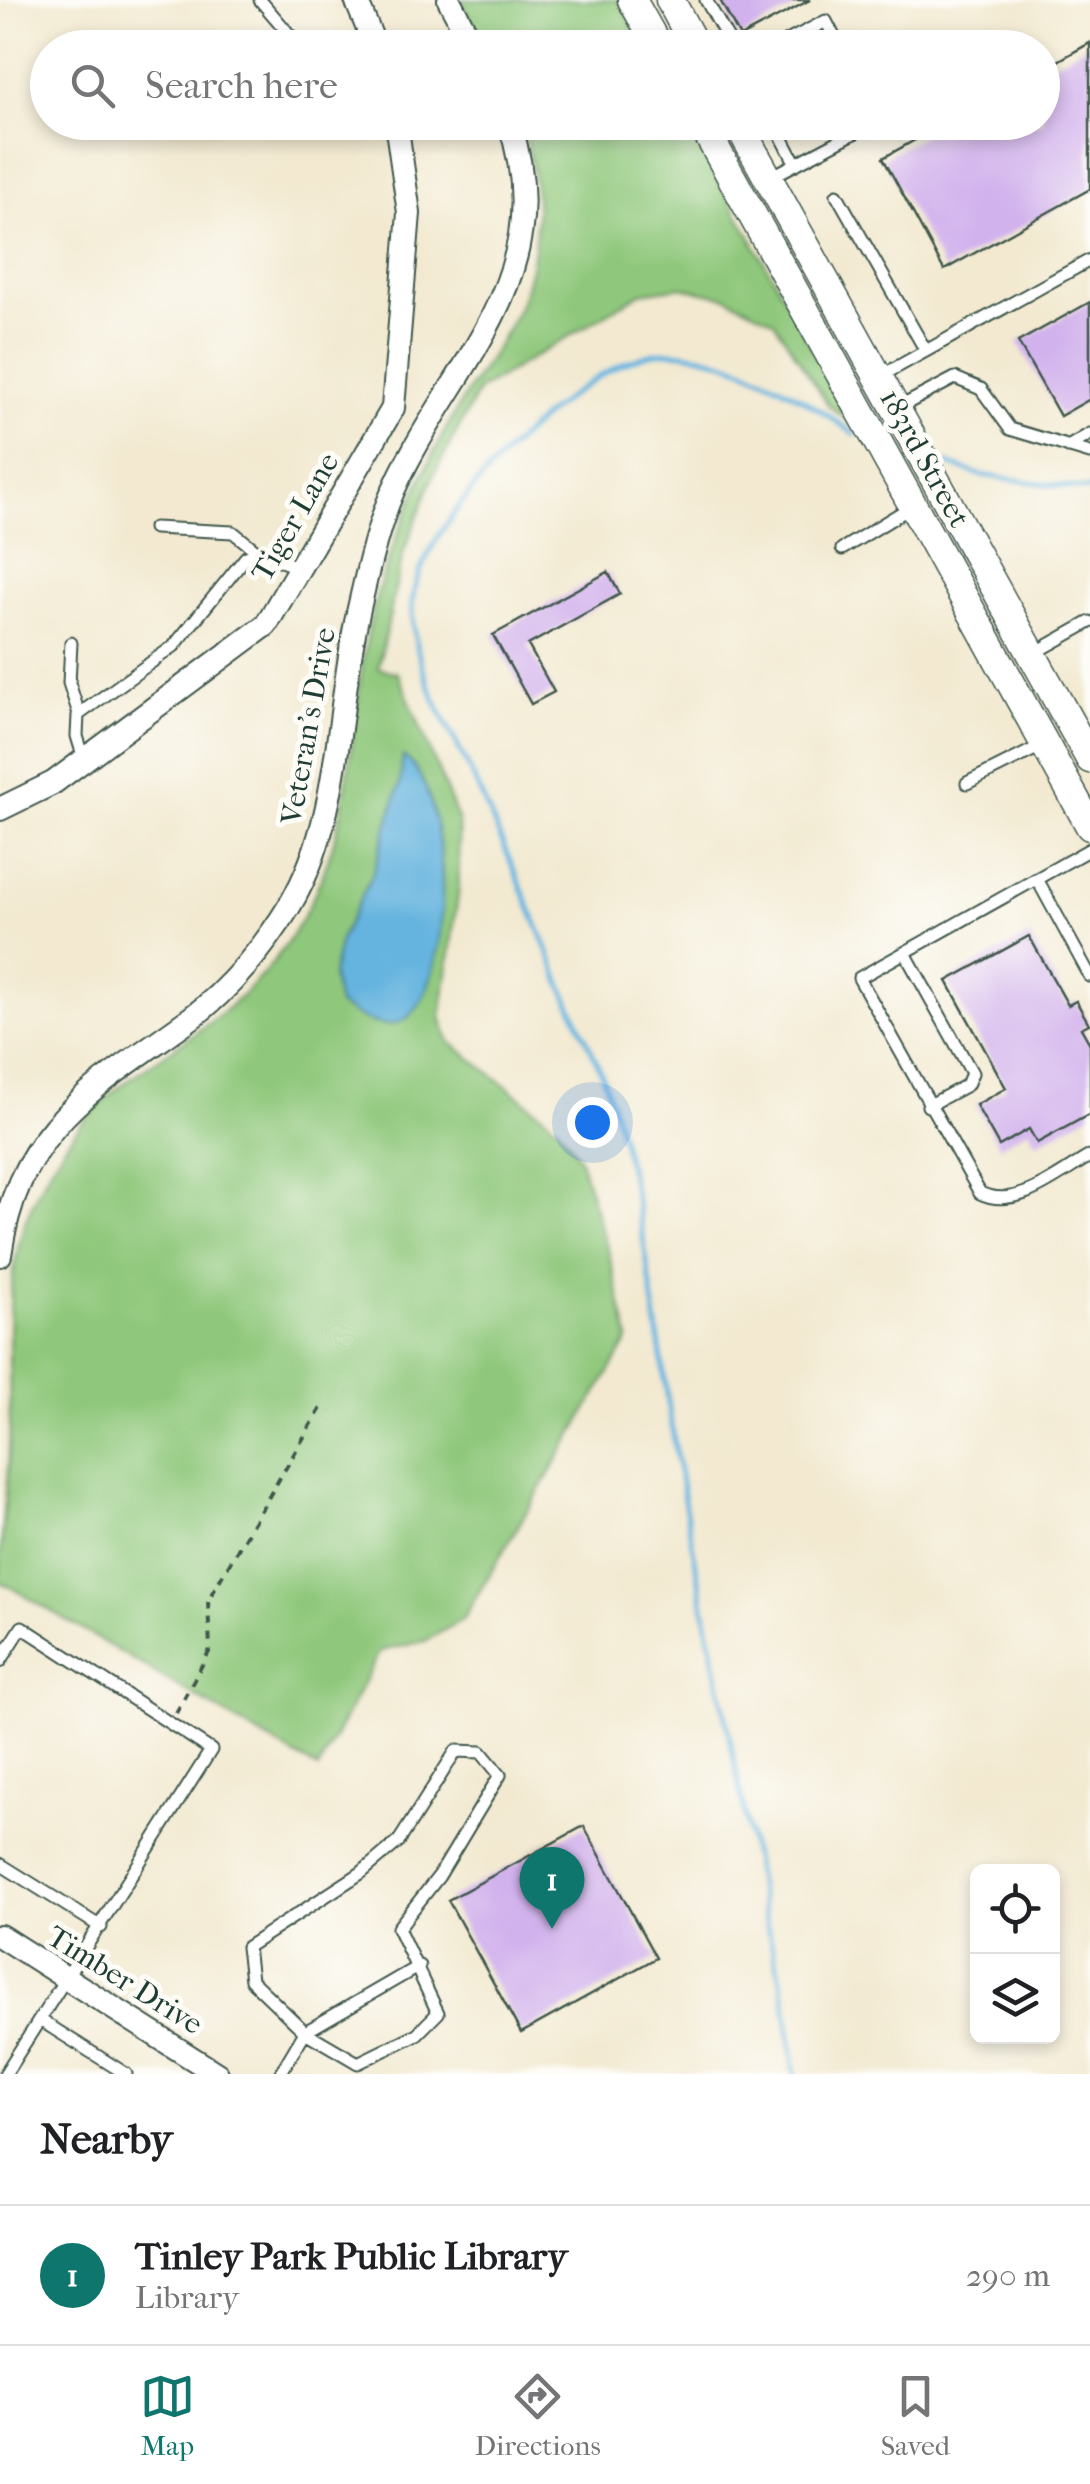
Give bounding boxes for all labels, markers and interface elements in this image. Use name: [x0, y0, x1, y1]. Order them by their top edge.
search box: [30, 30, 1060, 140]
icon: search: [65, 58, 120, 113]
text: Search here: [145, 63, 338, 108]
street label: 183rd Street: [872, 383, 977, 534]
street label: Tiger Lane: [245, 447, 346, 588]
street label: Veteran's Drive: [274, 625, 343, 828]
your location: [567, 1097, 618, 1148]
pin: 1: [520, 1846, 584, 1929]
map controls: [970, 1864, 1060, 2044]
button: locate: [970, 1864, 1060, 1954]
street label: Timber Drive: [41, 1919, 209, 2042]
button: layers: [970, 1954, 1060, 2044]
text: Nearby: [40, 2115, 172, 2164]
text: Tinley Park Public Library: [135, 2234, 568, 2279]
text: 1: [67, 2257, 78, 2294]
text: 290 m: [966, 2257, 1050, 2294]
text: Library: [135, 2279, 239, 2316]
tab: Map: [140, 2369, 195, 2462]
tab: Directions: [475, 2369, 601, 2462]
tab: Saved: [881, 2369, 950, 2462]

